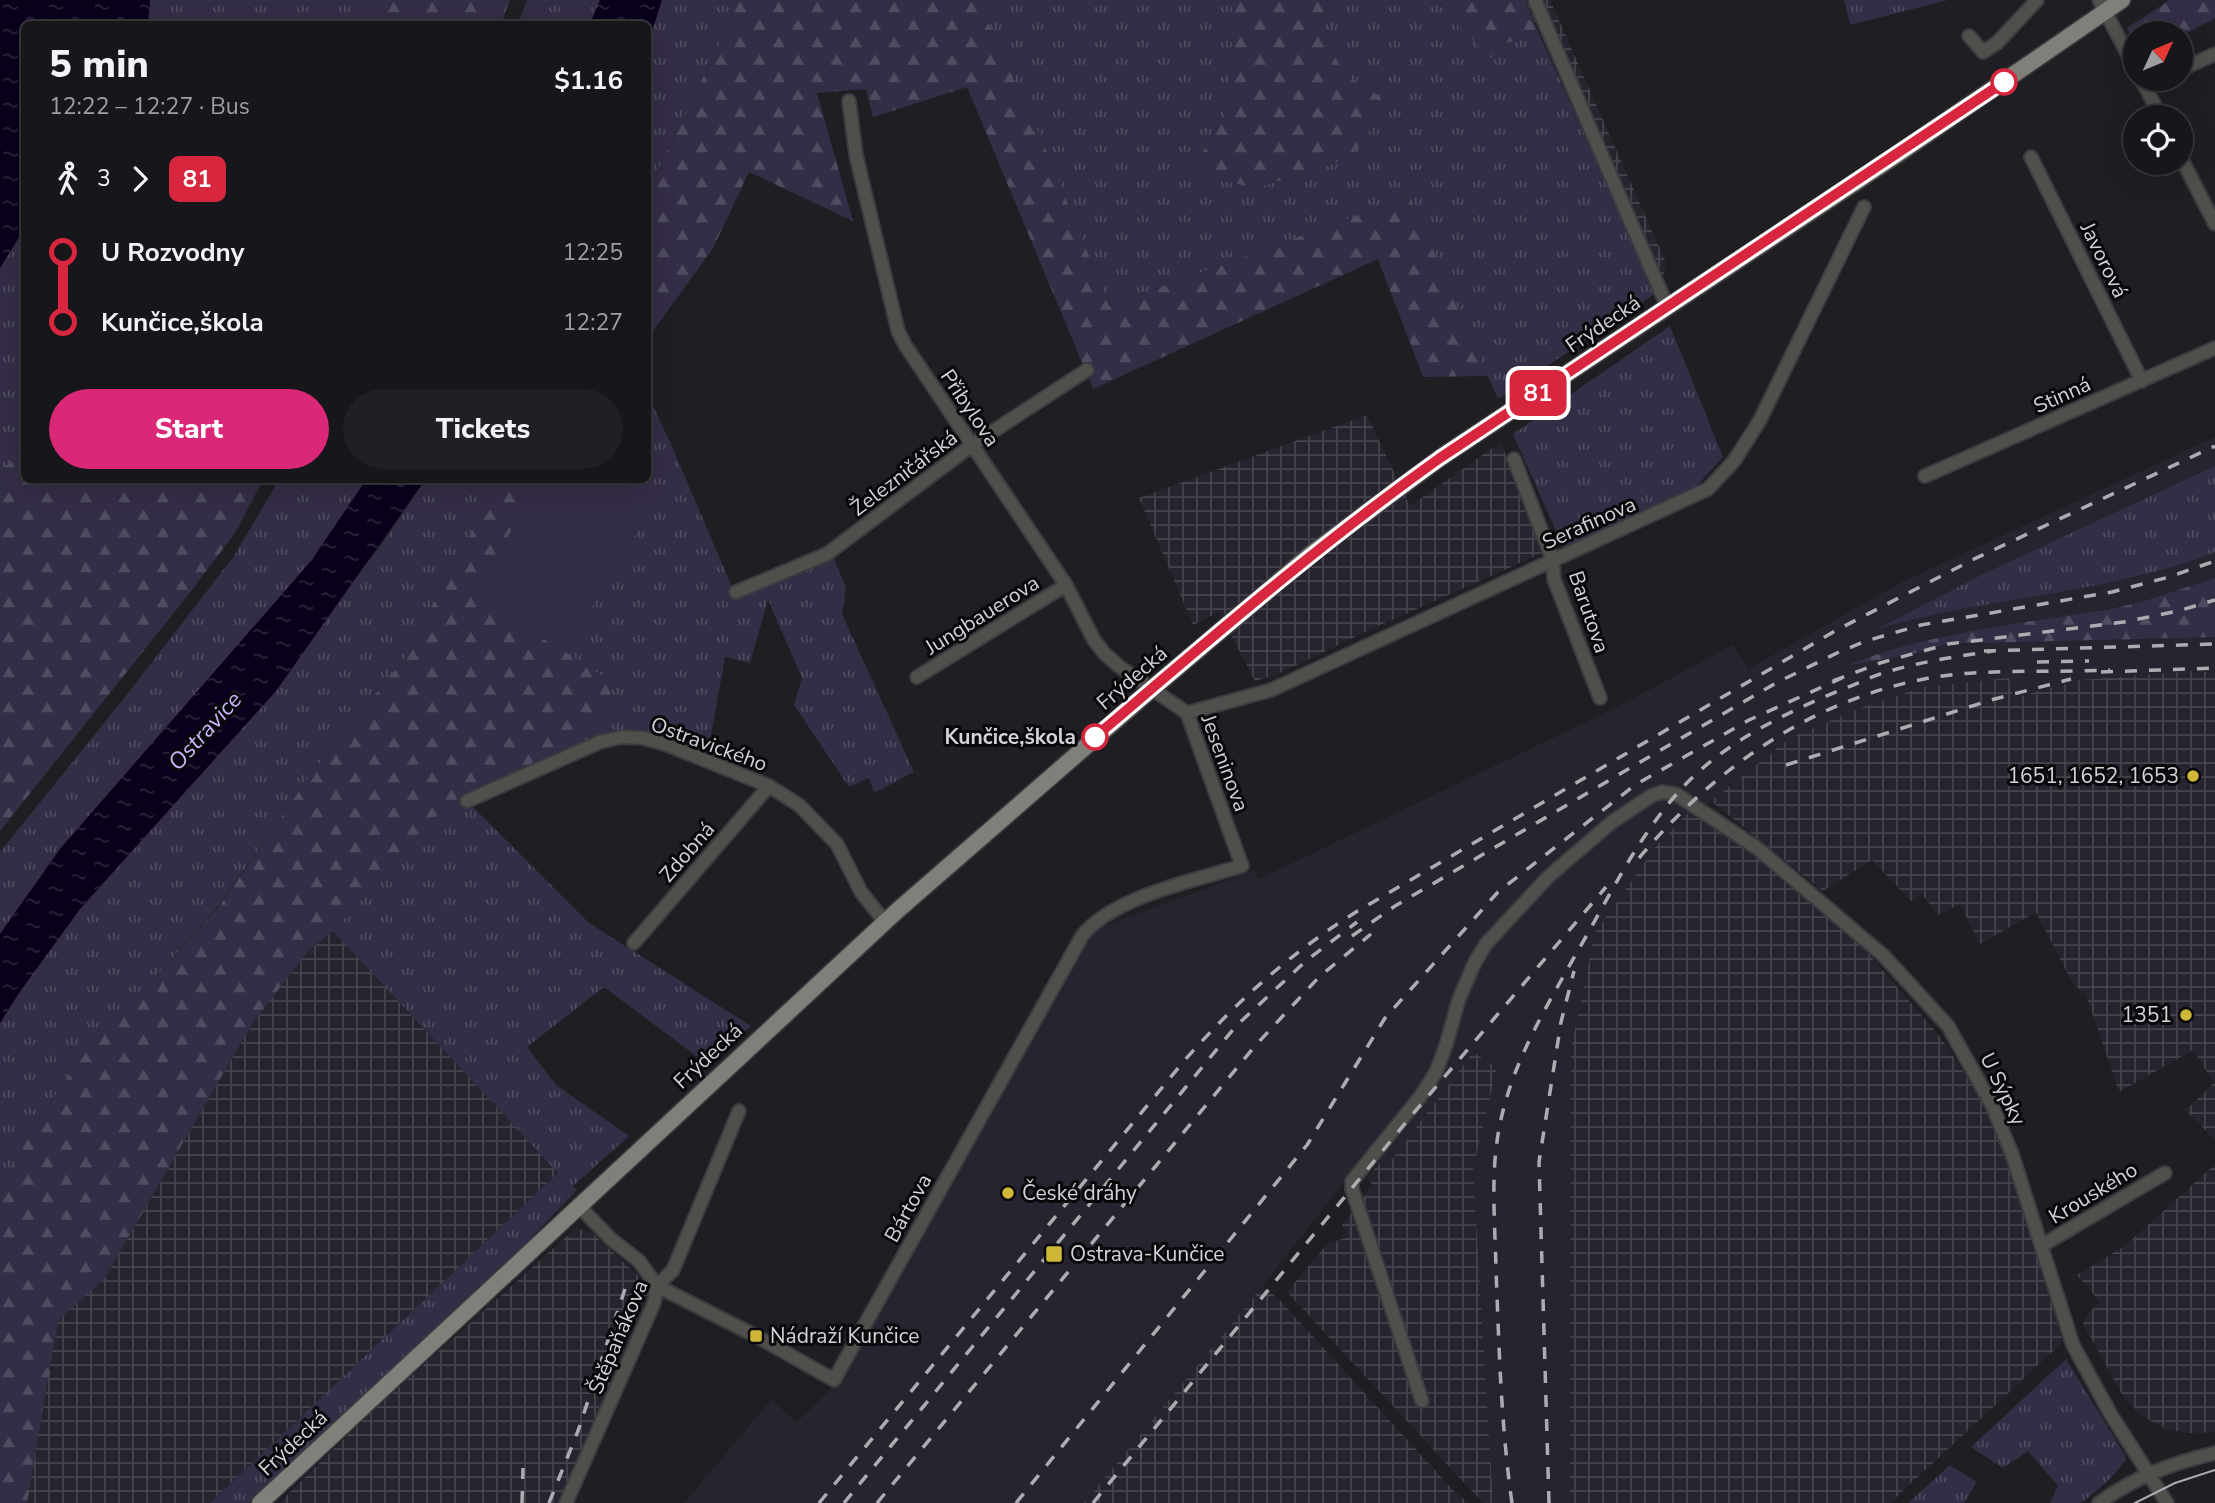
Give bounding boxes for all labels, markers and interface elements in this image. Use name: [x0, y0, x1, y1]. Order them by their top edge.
north arrow: [2123, 21, 2193, 91]
map controls: [2123, 21, 2193, 175]
text: 5 min: [49, 39, 149, 90]
text: $1.16: [554, 63, 623, 98]
unlabelled marker: [1991, 69, 2017, 95]
text: 12:22 – 12:27 · Bus: [49, 91, 250, 122]
button: locate: [2123, 105, 2193, 175]
icon: walk: [49, 160, 87, 198]
icon: forward: [121, 160, 159, 198]
text: 3: [97, 163, 111, 194]
text: 81: [183, 163, 212, 195]
street label: Javorová: [2073, 217, 2134, 302]
text: U Rozvodny: [101, 235, 244, 270]
text: 12:25: [563, 237, 623, 268]
street label: Frýdecká: [1560, 289, 1646, 359]
text: Kunčice,škola: [101, 305, 264, 340]
text: 12:27: [563, 307, 623, 338]
street label: Přibylova: [934, 364, 1006, 452]
line badge: 81: [1506, 370, 1570, 416]
street label: Stinná: [2029, 370, 2095, 420]
text: 81: [1524, 377, 1552, 409]
button: Start: [49, 389, 329, 469]
button: Tickets: [343, 389, 623, 469]
street label: Železničářská: [845, 424, 963, 522]
street label: Serafinova: [1538, 490, 1640, 556]
street label: Barutova: [1562, 567, 1616, 657]
street label: Jungbauerova: [919, 569, 1044, 662]
street label: Frýdecká: [1091, 640, 1173, 716]
water label: Ostravice: [161, 685, 249, 777]
street label: Ostravického: [647, 710, 771, 778]
street label: Jeseninova: [1194, 710, 1255, 815]
place label: Kunčice,škola: [945, 723, 1076, 751]
marker: Kunčice,škola: [1082, 724, 1108, 750]
place label: 1651, 1652, 1653: [2007, 762, 2179, 790]
marker: 1651, 1652, 1653: [2185, 768, 2201, 784]
street label: Zdobná: [653, 816, 721, 888]
place label: 1351: [2122, 1001, 2172, 1029]
marker: 1351: [2178, 1007, 2194, 1023]
street label: Frýdecká: [667, 1017, 749, 1095]
street label: U Sýpky: [1973, 1048, 2033, 1130]
street label: Krouského: [2043, 1155, 2143, 1231]
street label: Bártova: [878, 1169, 938, 1247]
place label: České dráhy: [1022, 1179, 1137, 1207]
marker: České dráhy: [1000, 1185, 1016, 1201]
place label: Ostrava-Kunčice: [1070, 1240, 1224, 1268]
marker: Ostrava-Kunčice: [1044, 1244, 1064, 1264]
street label: Štěpaňákova: [581, 1276, 655, 1398]
place label: Nádraží Kunčice: [770, 1322, 919, 1350]
marker: Nádraží Kunčice: [748, 1328, 764, 1344]
street label: Frýdecká: [252, 1404, 334, 1482]

